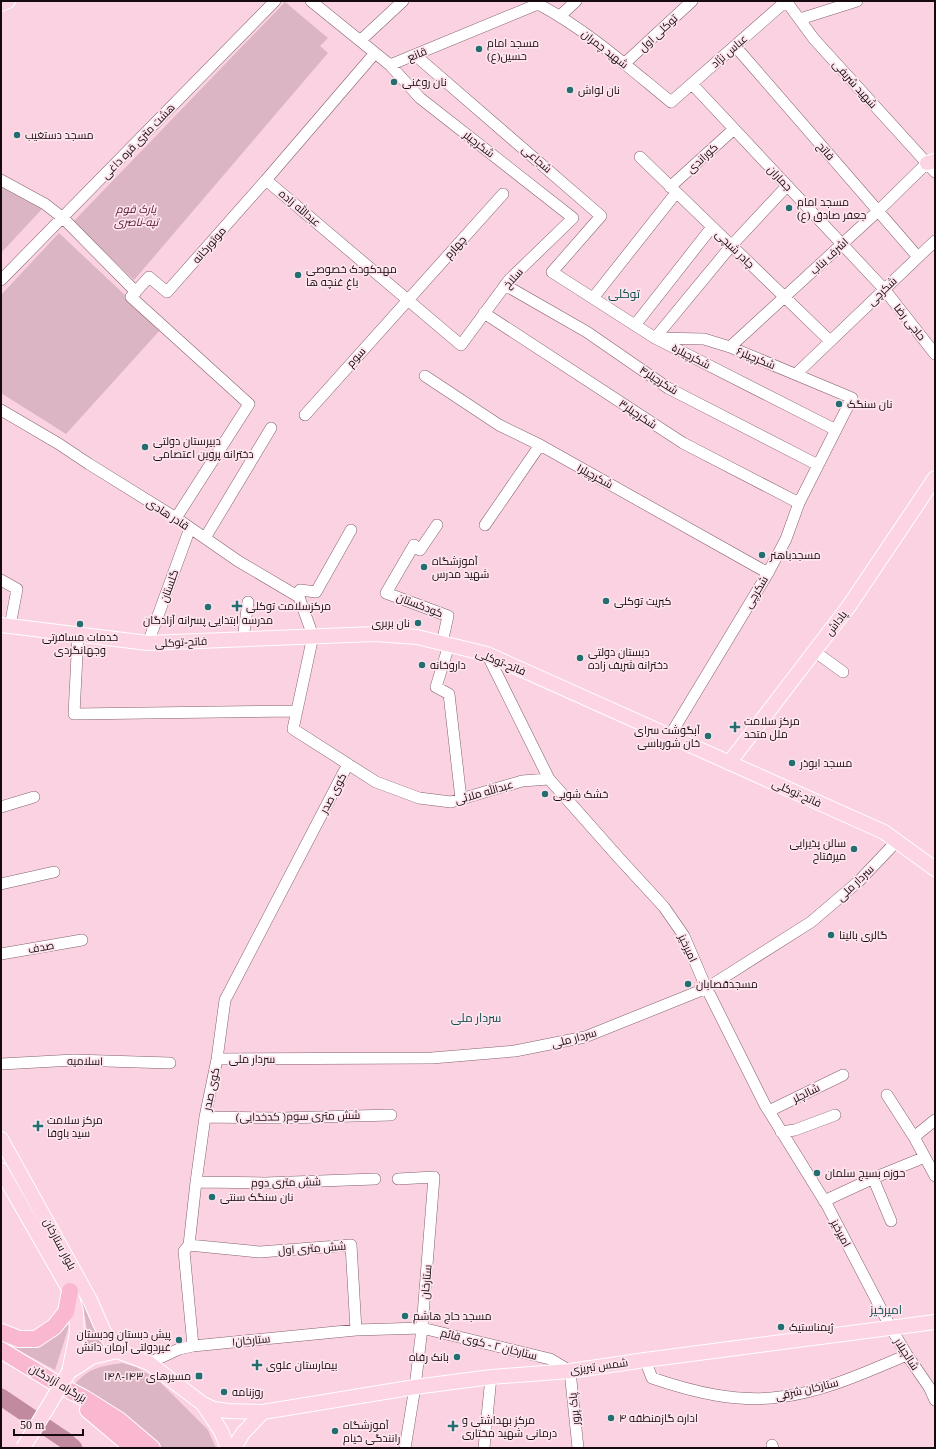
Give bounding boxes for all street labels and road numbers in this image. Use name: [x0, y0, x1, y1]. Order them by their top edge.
street label: توکلی اول: [636, 12, 680, 55]
street label: شهید چمران: [579, 27, 630, 72]
street label: عباس نژاد: [709, 32, 750, 71]
street label: قانع: [406, 45, 429, 65]
street label: شهید شریفى: [830, 58, 880, 111]
street label: هشت متری قره داغی: [99, 101, 178, 182]
street label: شکرچیلر: [460, 128, 497, 160]
street label: فاتح: [813, 140, 837, 164]
street label: کوراندی: [684, 141, 721, 176]
street label: شجاعی: [519, 143, 554, 176]
street label: جماران: [765, 163, 795, 194]
street label: عبدالله زاده: [276, 186, 324, 230]
street label: موتورخانه: [190, 224, 229, 266]
street label: چادر شبچی: [713, 228, 757, 271]
street label: چهارم: [442, 233, 470, 262]
street label: اشرف بناب: [808, 235, 851, 277]
street label: سلاخ: [501, 265, 527, 292]
street label: شکرچی: [865, 274, 900, 308]
street label: حاجی رضا: [891, 301, 928, 343]
street label: شکرچیلر۵: [669, 341, 712, 372]
street label: سوم: [344, 345, 369, 371]
street label: شکرچیلر۶: [734, 345, 777, 372]
street label: شکرچیلر۴: [637, 363, 680, 398]
street label: شکرچیلر۳: [616, 397, 659, 432]
street label: شکرچیلر۱: [575, 461, 615, 492]
street label: قادر هادی: [144, 496, 191, 533]
street label: گلستان: [158, 568, 181, 604]
street label: شکرچی: [742, 574, 771, 611]
street label: کودکستان: [395, 591, 445, 620]
street label: پاداش: [823, 608, 850, 638]
street label: فاتح-توکلی: [154, 635, 208, 651]
street label: فاتح-توکلی: [474, 647, 528, 679]
street label: کوی صدر: [317, 771, 349, 816]
street label: عبدالله ملائی: [453, 776, 515, 807]
street label: فاتح-توکلی: [770, 777, 824, 811]
street label: سردار ملی: [834, 863, 877, 904]
street label: امیرخیز: [675, 931, 700, 964]
street label: صدف: [27, 939, 55, 955]
street label: سردار ملی: [550, 1026, 598, 1051]
street label: سردار ملی: [229, 1053, 275, 1066]
street label: اسلامیه: [67, 1055, 103, 1067]
street label: کوی صدر: [200, 1066, 222, 1113]
street label: شالچلر: [790, 1081, 822, 1106]
street label: (کدخدایی )شش متری سوم: [236, 1109, 360, 1125]
street label: شش متری دوم: [251, 1175, 321, 1191]
street label: بلوار ستارخان: [41, 1216, 79, 1272]
street label: امیرخیز: [827, 1216, 853, 1249]
street label: شش متری اول: [278, 1240, 346, 1257]
street label: ستارخان: [418, 1264, 435, 1300]
street label: ستارخان ۲ - کوی قائم: [439, 1326, 538, 1364]
street label: ستارخان۱: [231, 1332, 271, 1349]
street label: شالچیلار: [891, 1335, 922, 1373]
street label: شمس تبریزی: [569, 1356, 629, 1377]
street label: بزرگراه آزادگان: [27, 1362, 89, 1405]
street label: ستارخان شرقی: [774, 1376, 840, 1403]
street label: پاک پرور: [566, 1392, 583, 1427]

